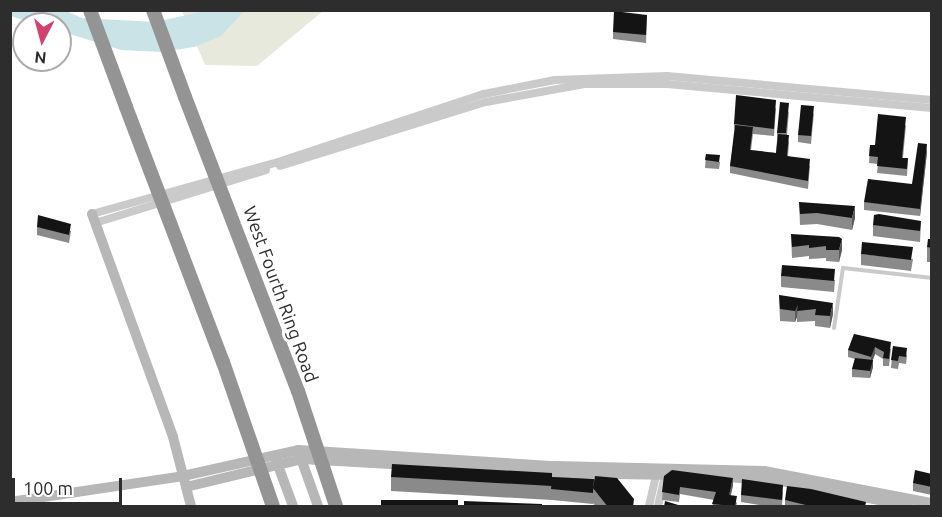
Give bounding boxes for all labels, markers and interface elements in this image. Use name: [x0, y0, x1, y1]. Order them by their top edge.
north arrow: [12, 12, 72, 72]
text: N: [33, 48, 47, 67]
street label: West Fourth Ring Road: [239, 203, 323, 385]
scale bar: [15, 466, 124, 504]
text: 100 m: [23, 478, 73, 498]

